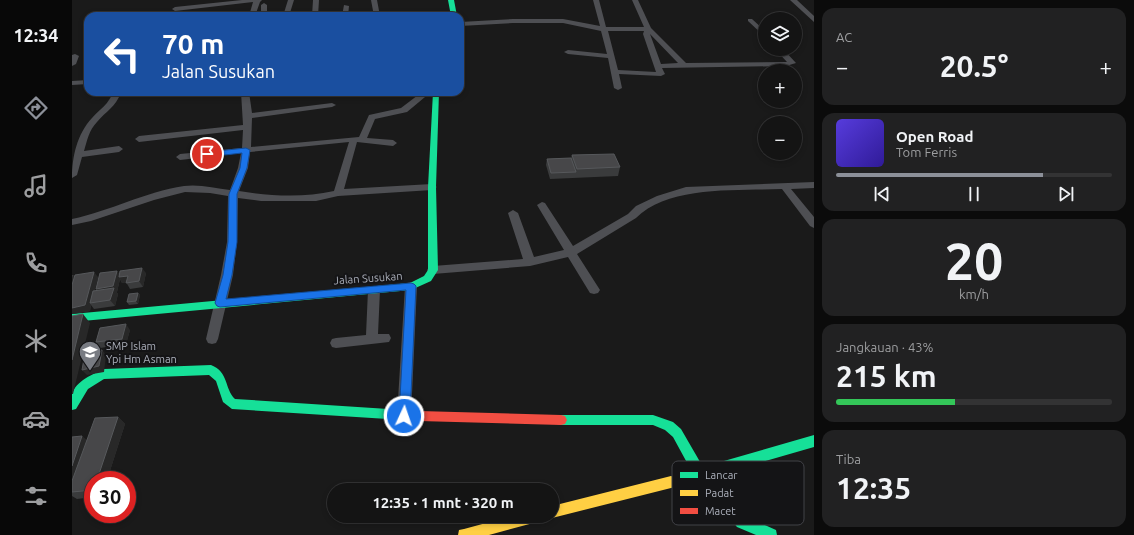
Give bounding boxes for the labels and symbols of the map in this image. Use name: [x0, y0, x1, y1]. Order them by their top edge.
pin: [190, 137, 224, 171]
street label: Jalan Susukan: [333, 270, 403, 286]
school or university icon: SMP Islam Ypi Hm Asman: [77, 339, 103, 372]
place label: SMP Islam Ypi Hm Asman: [106, 340, 177, 365]
position arrow: [383, 395, 425, 437]
legend: [672, 461, 804, 525]
text: Lancar: [705, 469, 738, 481]
speed limit sign: 30: [84, 471, 136, 523]
text: Padat: [705, 487, 734, 499]
text: Macet: [705, 505, 736, 517]

